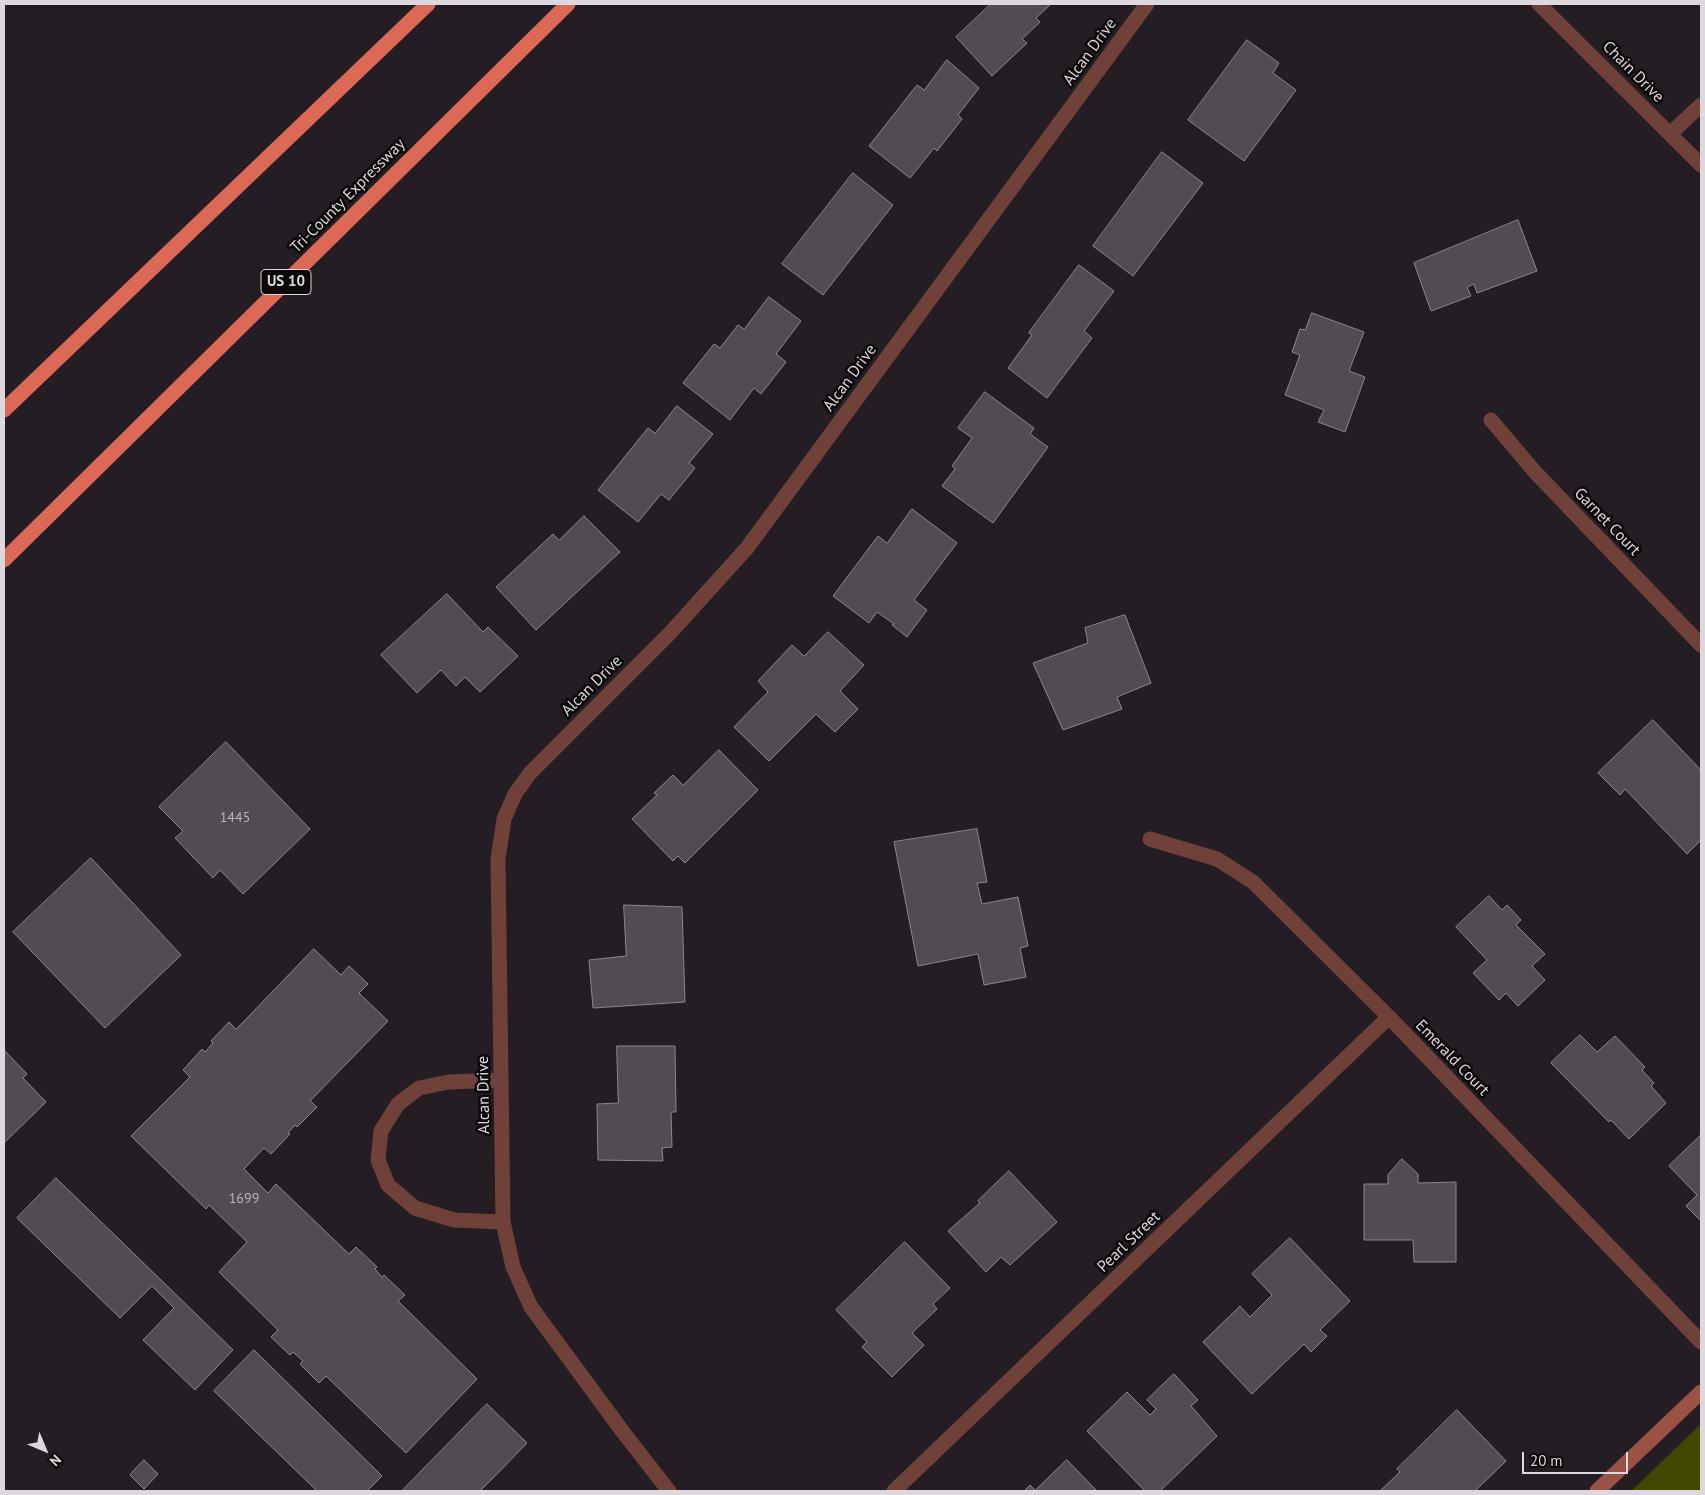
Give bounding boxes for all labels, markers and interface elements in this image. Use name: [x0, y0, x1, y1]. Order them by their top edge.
street label: Alcan Drive: [1059, 15, 1121, 89]
street label: Chain Drive: [1598, 37, 1668, 107]
street label: Tri-County Expressway: [287, 135, 409, 257]
road number: US 10: [261, 270, 311, 294]
street label: Alcan Drive: [819, 341, 881, 415]
street label: Garnet Court: [1570, 484, 1644, 560]
street label: Alcan Drive: [558, 652, 626, 720]
house number: 1445: [220, 810, 250, 826]
street label: Emerald Court: [1411, 1016, 1493, 1100]
street label: Alcan Drive: [474, 1056, 494, 1134]
house number: 1699: [229, 1191, 259, 1207]
street label: Pearl Street: [1094, 1207, 1164, 1277]
north arrow: [20, 1425, 70, 1475]
scale bar: [1525, 1442, 1631, 1474]
text: N: [46, 1451, 65, 1470]
text: 20 m: [1530, 1451, 1563, 1470]

